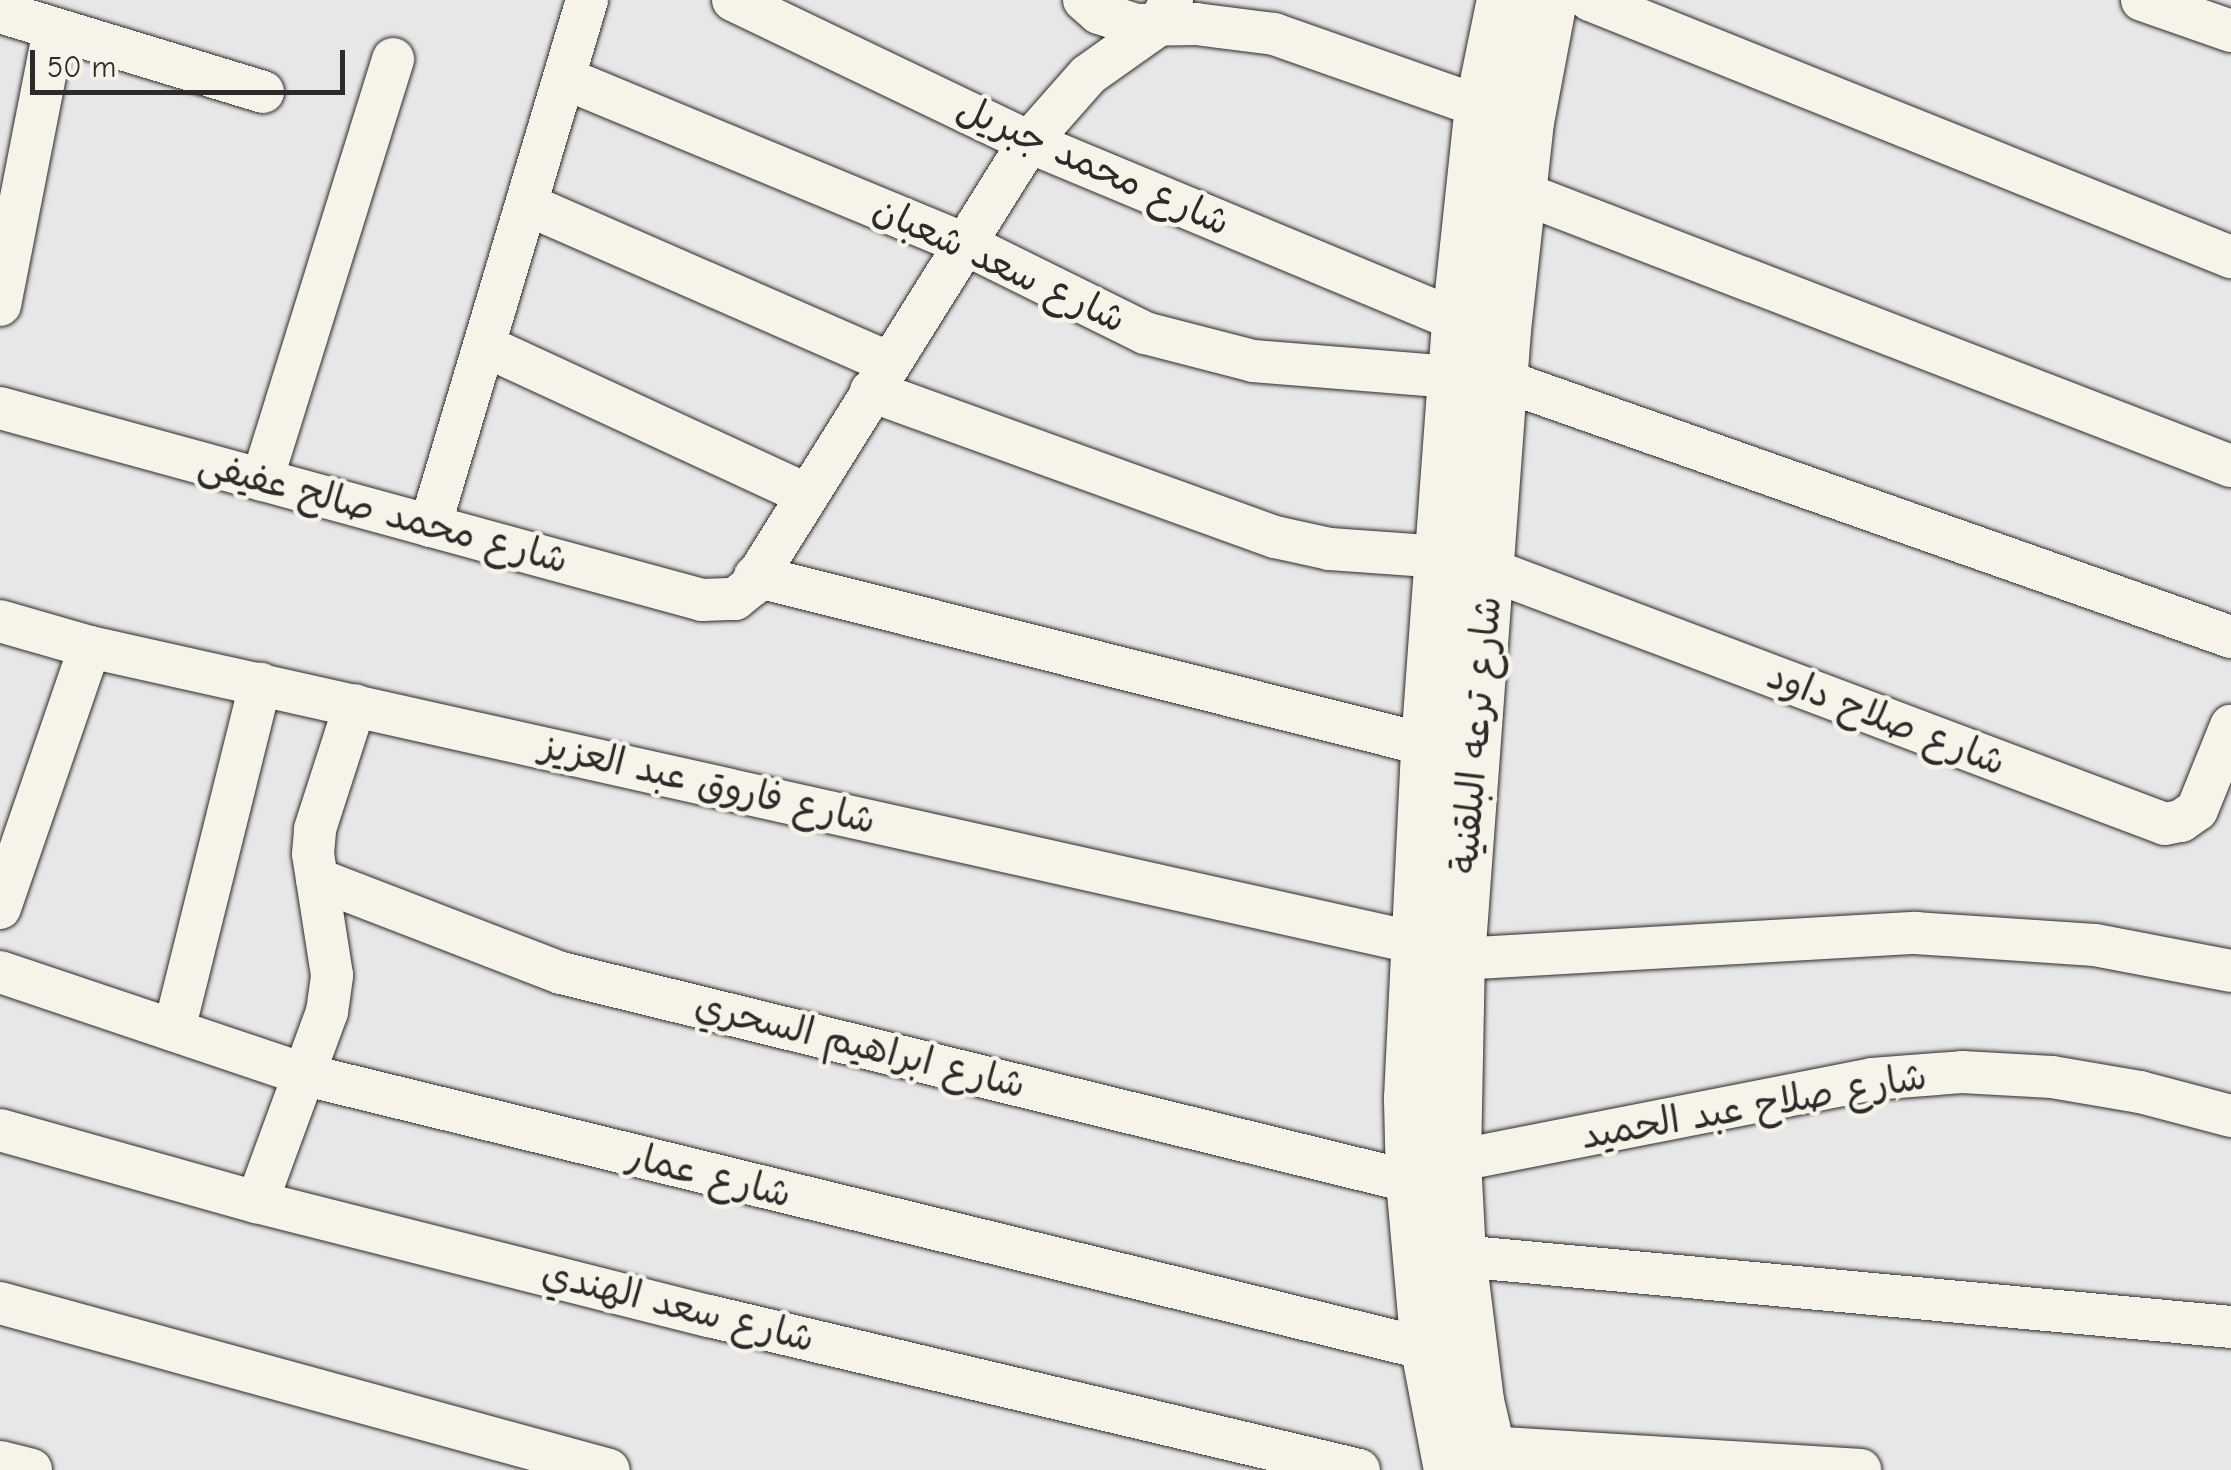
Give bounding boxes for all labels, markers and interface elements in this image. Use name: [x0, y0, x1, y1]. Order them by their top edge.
scale bar: [35, 30, 350, 92]
text: 50 m: [47, 50, 116, 85]
street label: شارع محمد جبريل: [950, 85, 1236, 247]
street label: شارع سعد شعبان: [865, 187, 1133, 343]
street label: شارع محمد صالح عفيفى: [193, 442, 573, 584]
street label: شارع ترعه البلقنية: [1442, 595, 1512, 875]
street label: شارع صلاح داود: [1760, 654, 2012, 786]
street label: شارع فاروق عبد العزيز: [536, 723, 880, 845]
street label: شارع ابراهيم السحري: [690, 983, 1030, 1109]
street label: شارع صلاح عبد الحميد: [1578, 1054, 1930, 1160]
street label: شارع عمار: [622, 1134, 796, 1218]
street label: شارع سعد الهندي: [537, 1251, 819, 1363]

